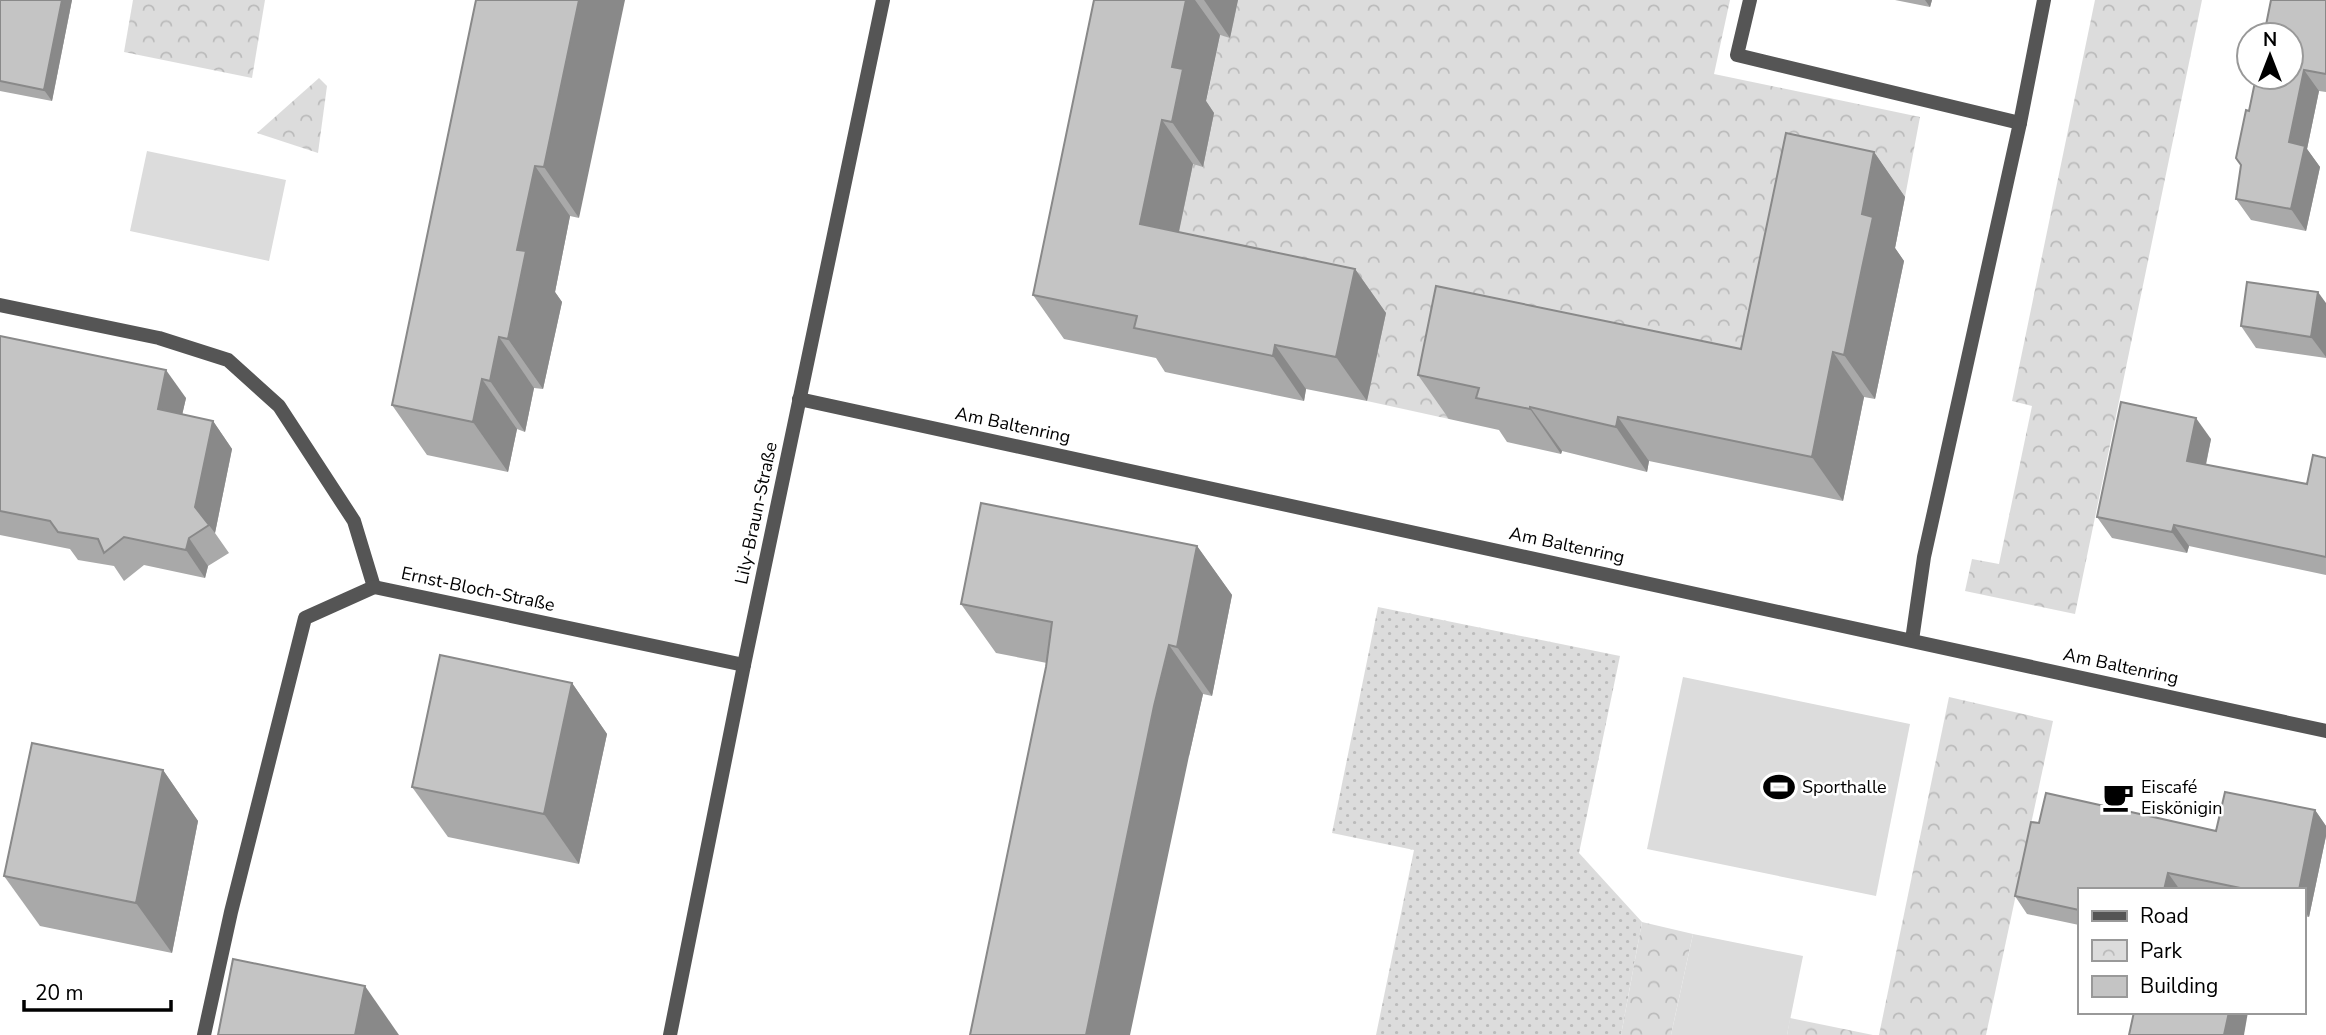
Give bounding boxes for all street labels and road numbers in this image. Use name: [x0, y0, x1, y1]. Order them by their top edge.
street label: Am Baltenring: [953, 401, 1073, 449]
street label: Lily-Braun-Straße: [729, 440, 783, 586]
street label: Am Baltenring: [1507, 521, 1627, 569]
street label: Ernst-Bloch-Straße: [399, 561, 557, 617]
street label: Am Baltenring: [2061, 642, 2181, 690]

